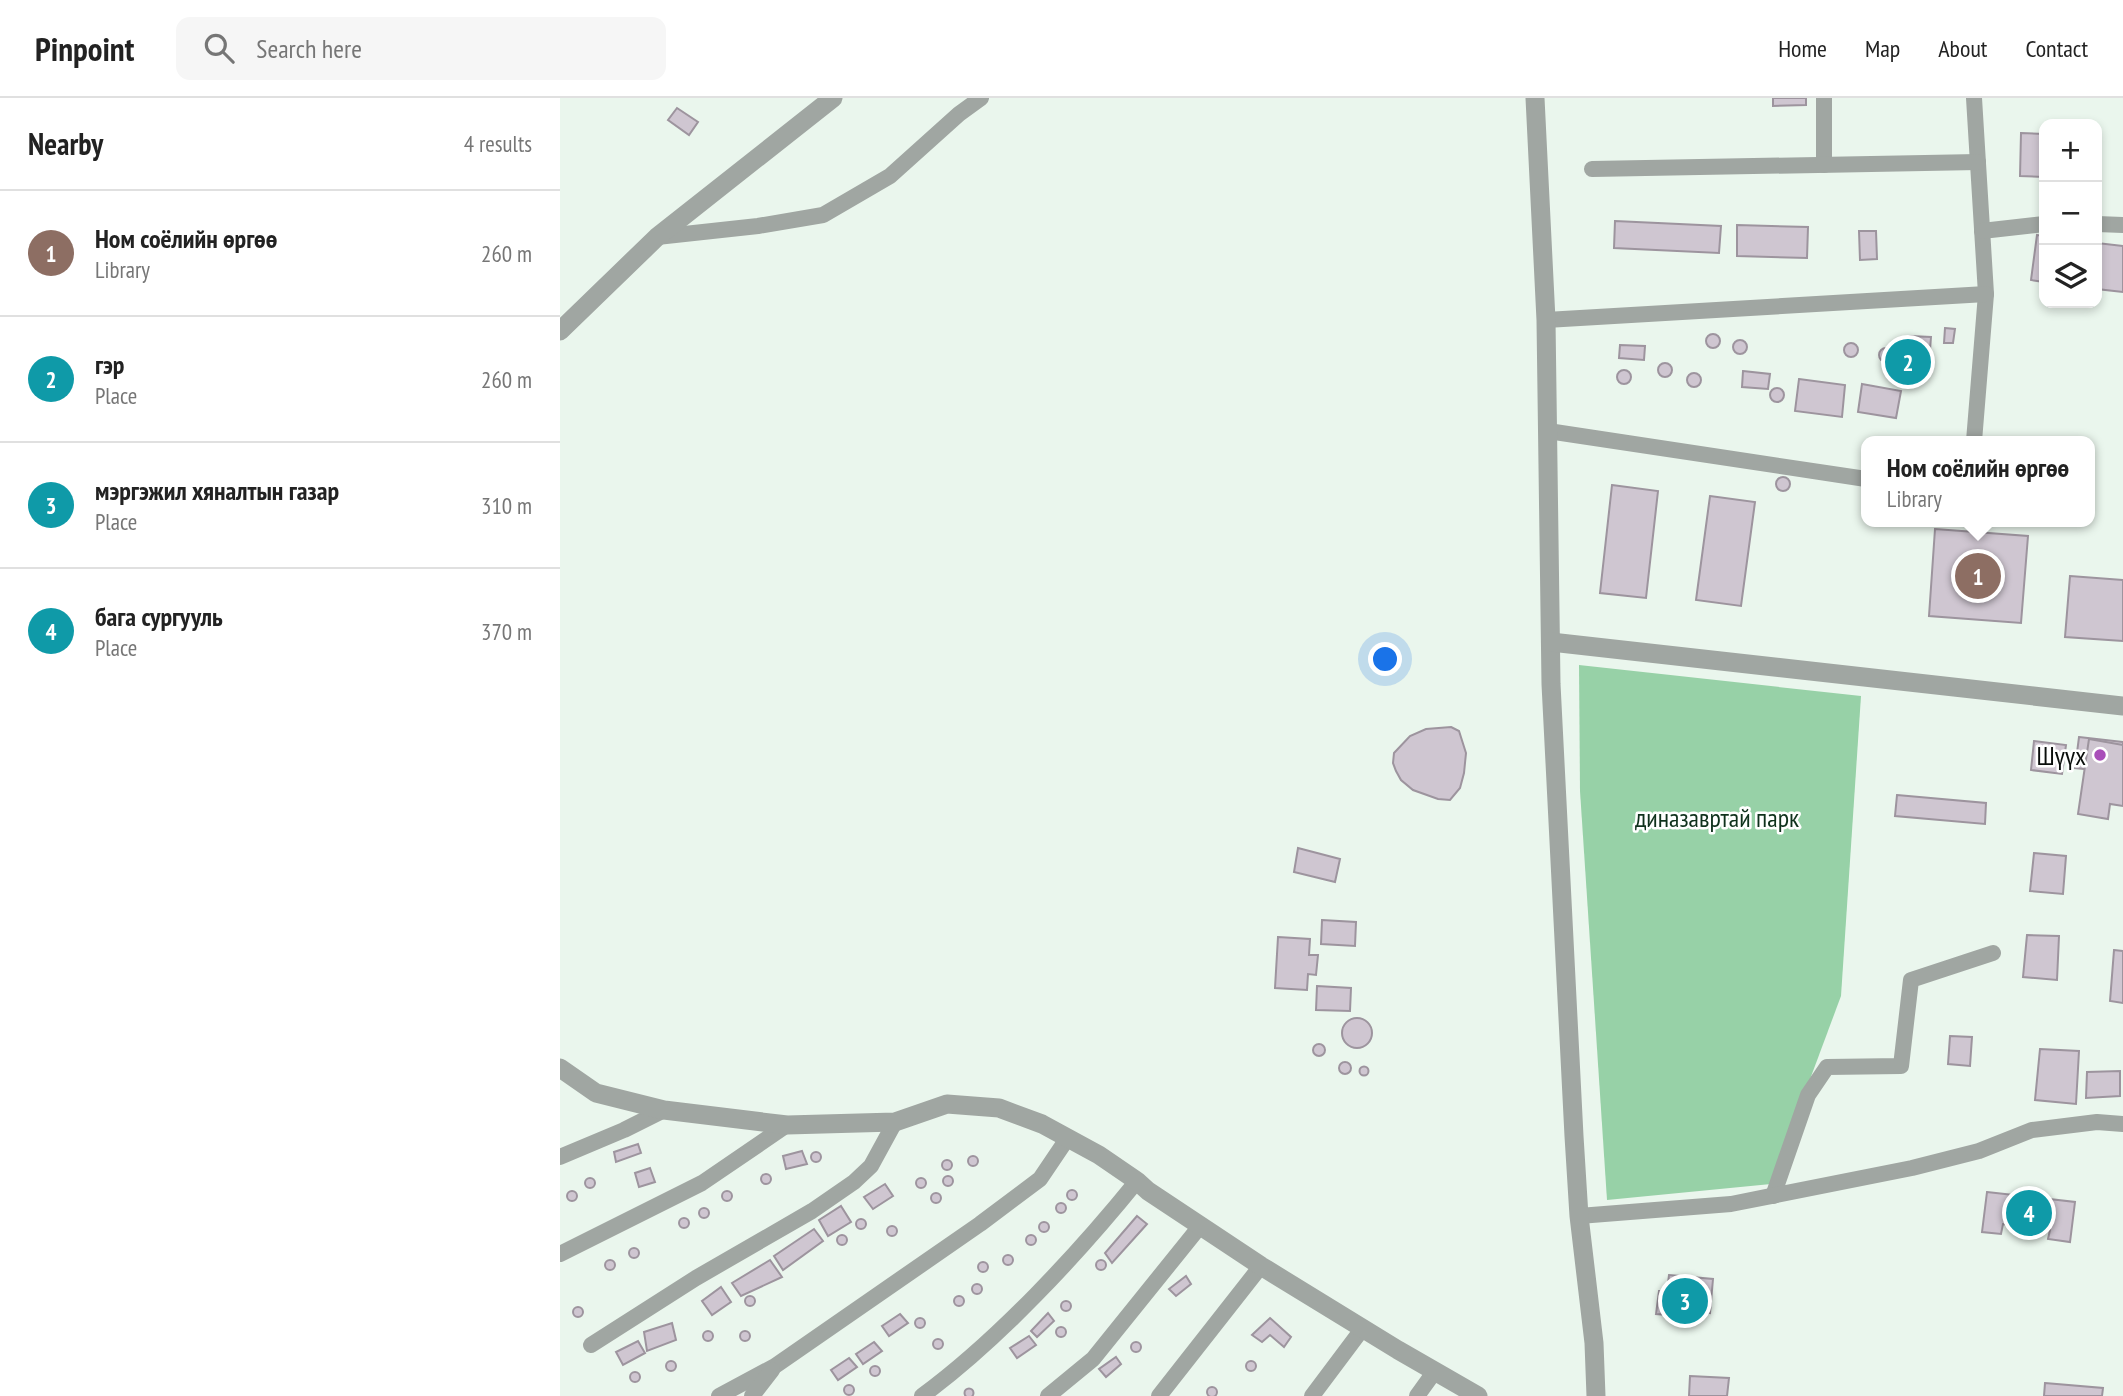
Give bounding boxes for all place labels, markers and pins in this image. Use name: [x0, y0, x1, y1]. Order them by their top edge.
pin: 2: [1885, 336, 1931, 388]
pin: 1: [1955, 550, 2001, 602]
place label: Шүүх: [2037, 739, 2086, 772]
marker: Шүүх: [2092, 747, 2108, 763]
pin: 4: [2006, 1187, 2052, 1239]
pin: 3: [1662, 1275, 1708, 1327]

